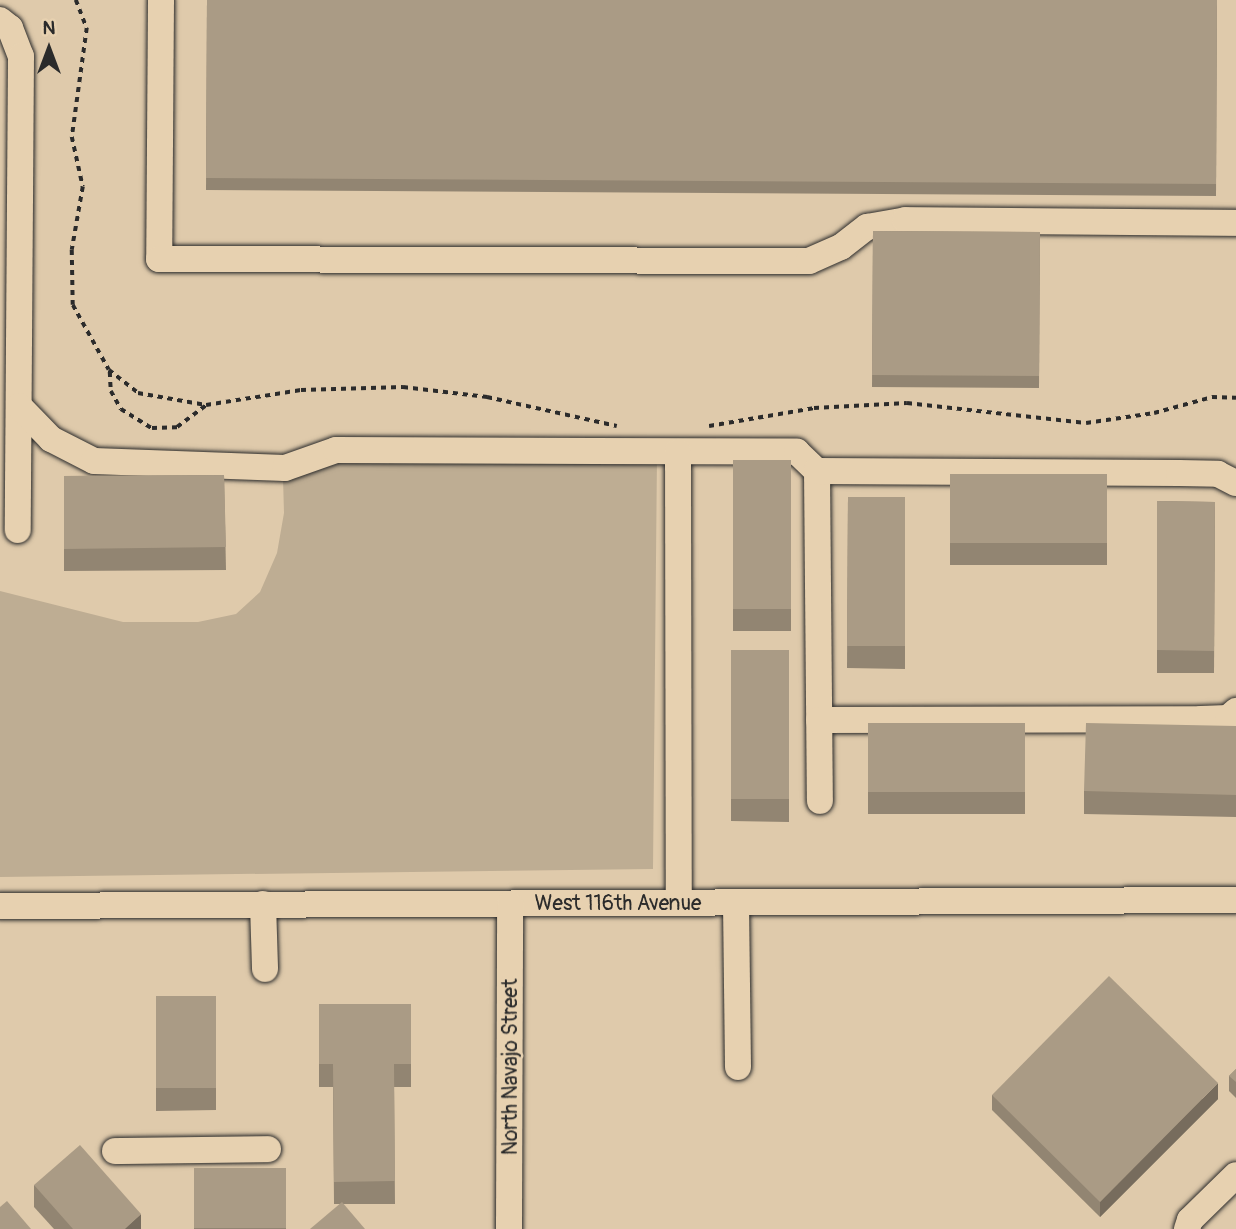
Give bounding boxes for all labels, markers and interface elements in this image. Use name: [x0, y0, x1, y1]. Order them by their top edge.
north arrow: [14, 14, 84, 84]
text: N: [43, 16, 55, 40]
street label: West 116th Avenue: [535, 891, 701, 917]
street label: North Navajo Street: [498, 979, 524, 1155]

